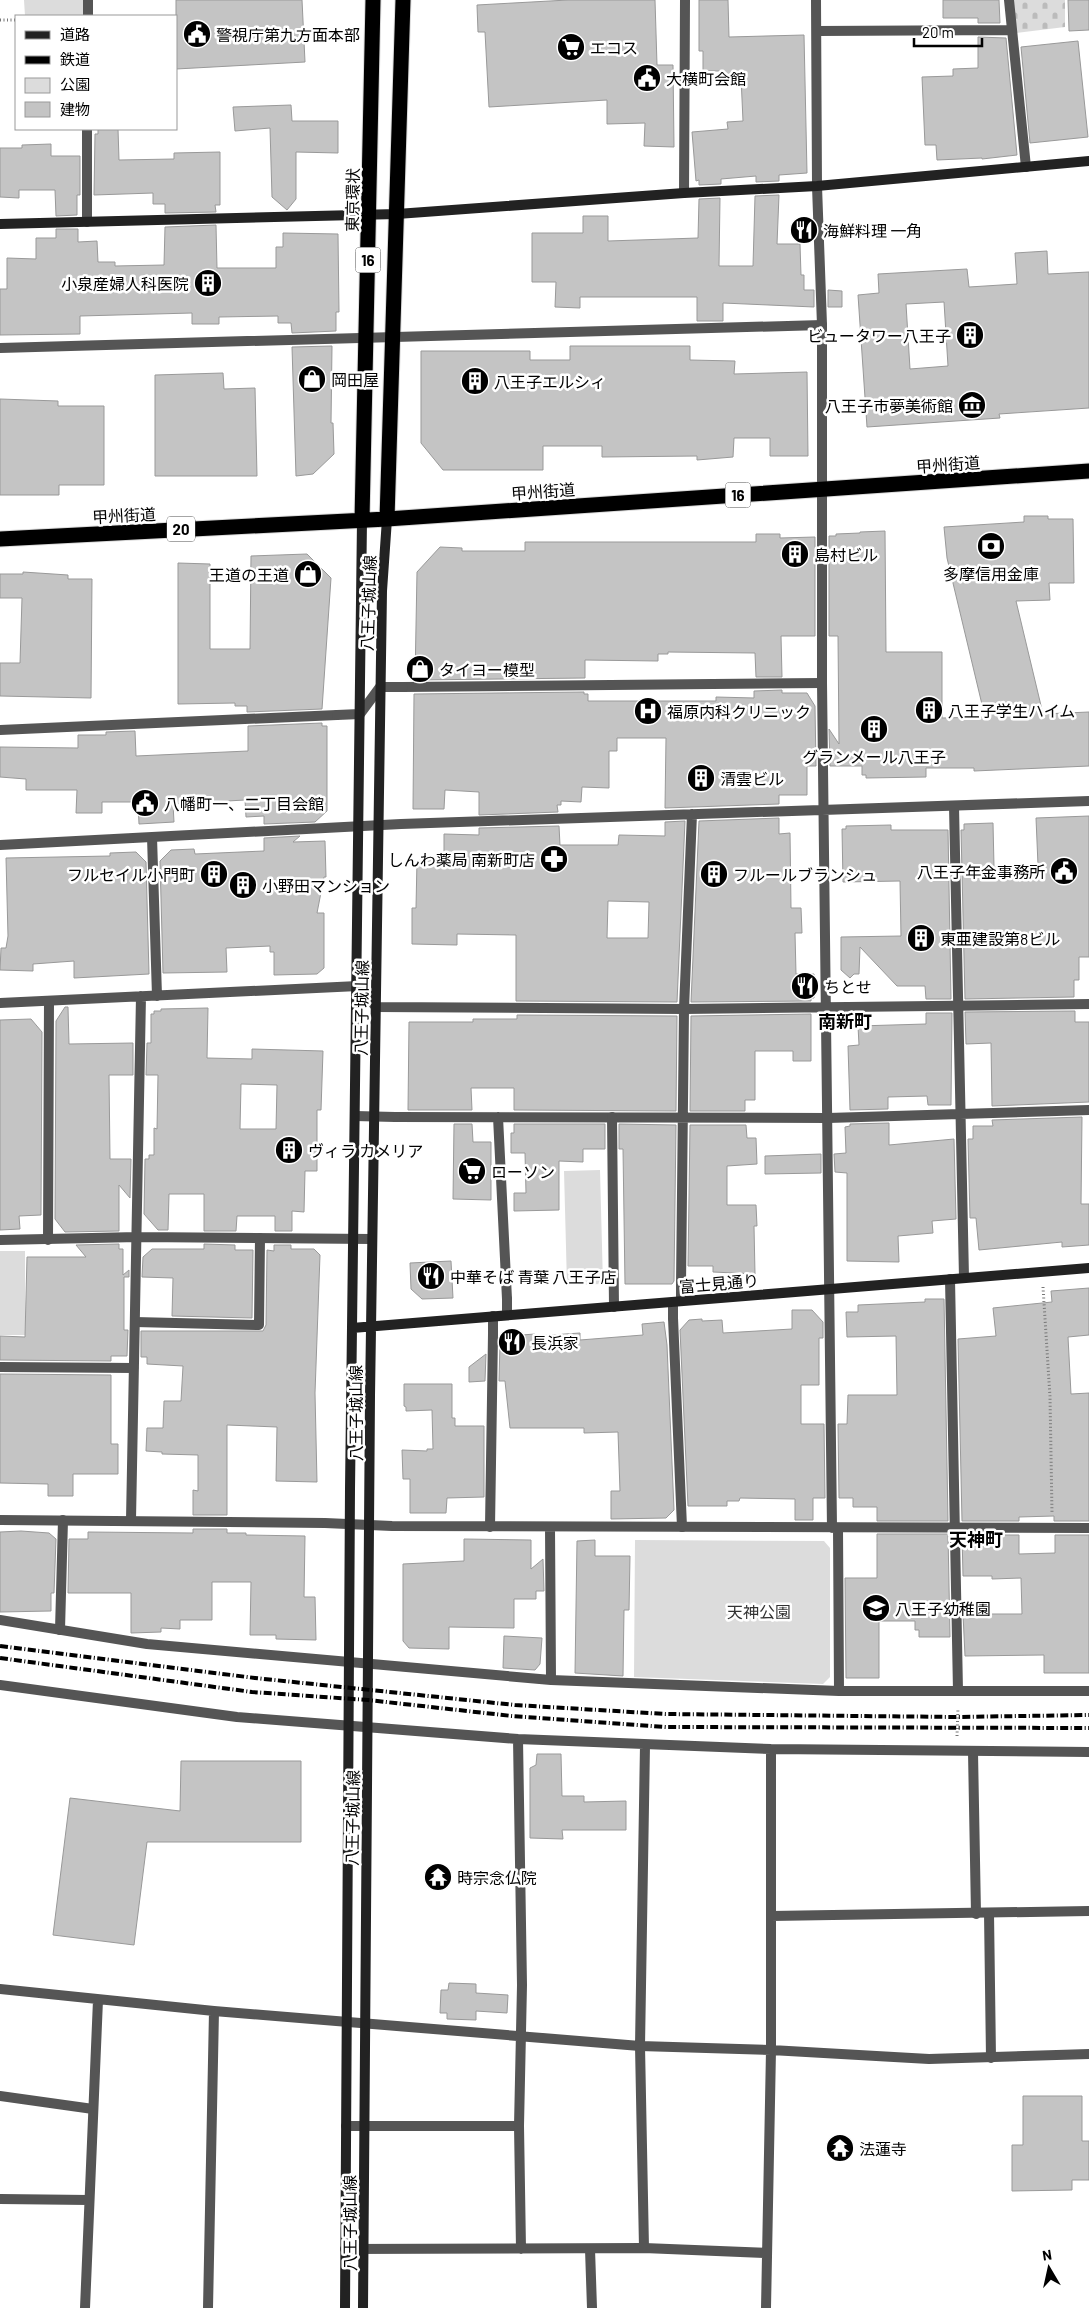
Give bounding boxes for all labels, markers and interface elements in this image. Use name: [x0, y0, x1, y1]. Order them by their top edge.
legend: [15, 15, 178, 130]
scale bar: [914, 15, 982, 47]
public building icon: 警視庁第九方面本部: [182, 19, 212, 49]
text: 20 m: [922, 23, 954, 41]
text: 道路: [60, 25, 90, 43]
place label: 警視庁第九方面本部: [216, 25, 360, 44]
supermarket icon: エコス: [556, 32, 586, 62]
place label: エコス: [590, 38, 638, 57]
text: 鉄道: [60, 50, 90, 68]
public building icon: 大横町会館: [632, 63, 662, 93]
place label: 大横町会館: [666, 69, 746, 88]
text: 公園: [60, 75, 90, 93]
text: 建物: [60, 100, 90, 118]
street label: 東京環状: [342, 168, 362, 232]
restaurant icon: 海鮮料理 一角: [789, 215, 819, 245]
place label: 海鮮料理 一角: [823, 221, 922, 240]
road number: 16: [356, 248, 380, 272]
building icon: 小泉産婦人科医院: [193, 268, 223, 298]
place label: 小泉産婦人科医院: [61, 274, 189, 293]
building icon: ビュータワー八王子: [955, 320, 985, 350]
place label: ビュータワー八王子: [807, 326, 951, 345]
shop icon: 岡田屋: [297, 364, 327, 394]
building icon: 八王子エルシィ: [460, 366, 490, 396]
place label: 岡田屋: [331, 370, 379, 389]
place label: 八王子エルシィ: [494, 372, 606, 391]
museum icon: 八王子市夢美術館: [957, 390, 987, 420]
place label: 八王子市夢美術館: [825, 396, 953, 415]
street label: 甲州街道: [915, 452, 981, 476]
street label: 甲州街道: [510, 479, 576, 503]
road number: 16: [726, 482, 750, 508]
street label: 甲州街道: [92, 504, 156, 526]
road number: 20: [167, 516, 195, 542]
bank icon: 多摩信用金庫: [976, 531, 1006, 561]
building icon: 島村ビル: [780, 539, 810, 569]
place label: 島村ビル: [814, 545, 878, 564]
street label: 八王子城山線: [357, 555, 379, 651]
shop icon: 王道の王道: [293, 559, 323, 589]
place label: 多摩信用金庫: [943, 564, 1039, 583]
place label: 王道の王道: [209, 565, 289, 584]
shop icon: タイヨー模型: [405, 654, 435, 684]
place label: タイヨー模型: [439, 660, 535, 679]
building icon: 八王子学生ハイム: [914, 695, 944, 725]
hospital icon: 福原内科クリニック: [633, 696, 663, 726]
place label: 八王子学生ハイム: [948, 701, 1075, 720]
place label: 福原内科クリニック: [667, 702, 811, 721]
building icon: グランメール八王子: [859, 714, 889, 744]
place label: グランメール八王子: [802, 747, 946, 766]
building icon: 清雲ビル: [686, 763, 716, 793]
place label: 清雲ビル: [720, 769, 784, 788]
public building icon: 八幡町一、二丁目会館: [130, 788, 160, 818]
place label: 八幡町一、二丁目会館: [164, 794, 324, 813]
pharmacy icon: しんわ薬局 南新町店: [539, 844, 569, 874]
place label: しんわ薬局 南新町店: [388, 850, 535, 869]
public building icon: 八王子年金事務所: [1049, 856, 1079, 886]
building icon: フルセイル小門町: [199, 859, 229, 889]
building icon: フルールブランシュ: [699, 859, 729, 889]
place label: 八王子年金事務所: [917, 862, 1045, 881]
place label: フルセイル小門町: [67, 865, 195, 884]
place label: フルールブランシュ: [733, 865, 877, 884]
building icon: 小野田マンション: [228, 870, 258, 900]
place label: 小野田マンション: [262, 876, 390, 895]
building icon: 東亜建設第8ビル: [906, 923, 936, 953]
place label: 東亜建設第8ビル: [940, 929, 1060, 948]
street label: 八王子城山線: [351, 960, 371, 1056]
restaurant icon: ちとせ: [790, 971, 820, 1001]
place label: ちとせ: [824, 977, 872, 996]
district label: 南新町: [818, 1010, 872, 1032]
building icon: ヴィラ カメリア: [274, 1135, 304, 1165]
place label: ヴィラ カメリア: [308, 1141, 423, 1160]
supermarket icon: ローソン: [457, 1156, 487, 1186]
place label: ローソン: [491, 1162, 555, 1181]
restaurant icon: 中華そば 青葉 八王子店: [416, 1261, 446, 1291]
place label: 中華そば 青葉 八王子店: [450, 1267, 616, 1286]
street label: 富士見通り: [678, 1270, 760, 1296]
restaurant icon: 長浜家: [497, 1327, 527, 1357]
place label: 長浜家: [531, 1333, 579, 1352]
street label: 八王子城山線: [346, 1365, 365, 1461]
district label: 天神町: [949, 1528, 1003, 1550]
school or university icon: 八王子幼稚園: [861, 1593, 891, 1623]
place label: 八王子幼稚園: [895, 1599, 991, 1618]
park label: 天神公園: [727, 1602, 791, 1621]
street label: 八王子城山線: [342, 1770, 362, 1866]
temple icon: 時宗念仏院: [423, 1862, 453, 1892]
place label: 時宗念仏院: [457, 1868, 537, 1887]
temple icon: 法蓮寺: [825, 2133, 855, 2163]
place label: 法蓮寺: [859, 2139, 907, 2158]
street label: 八王子城山線: [340, 2175, 359, 2271]
north arrow: [1024, 2243, 1074, 2293]
text: N: [1041, 2246, 1053, 2264]

